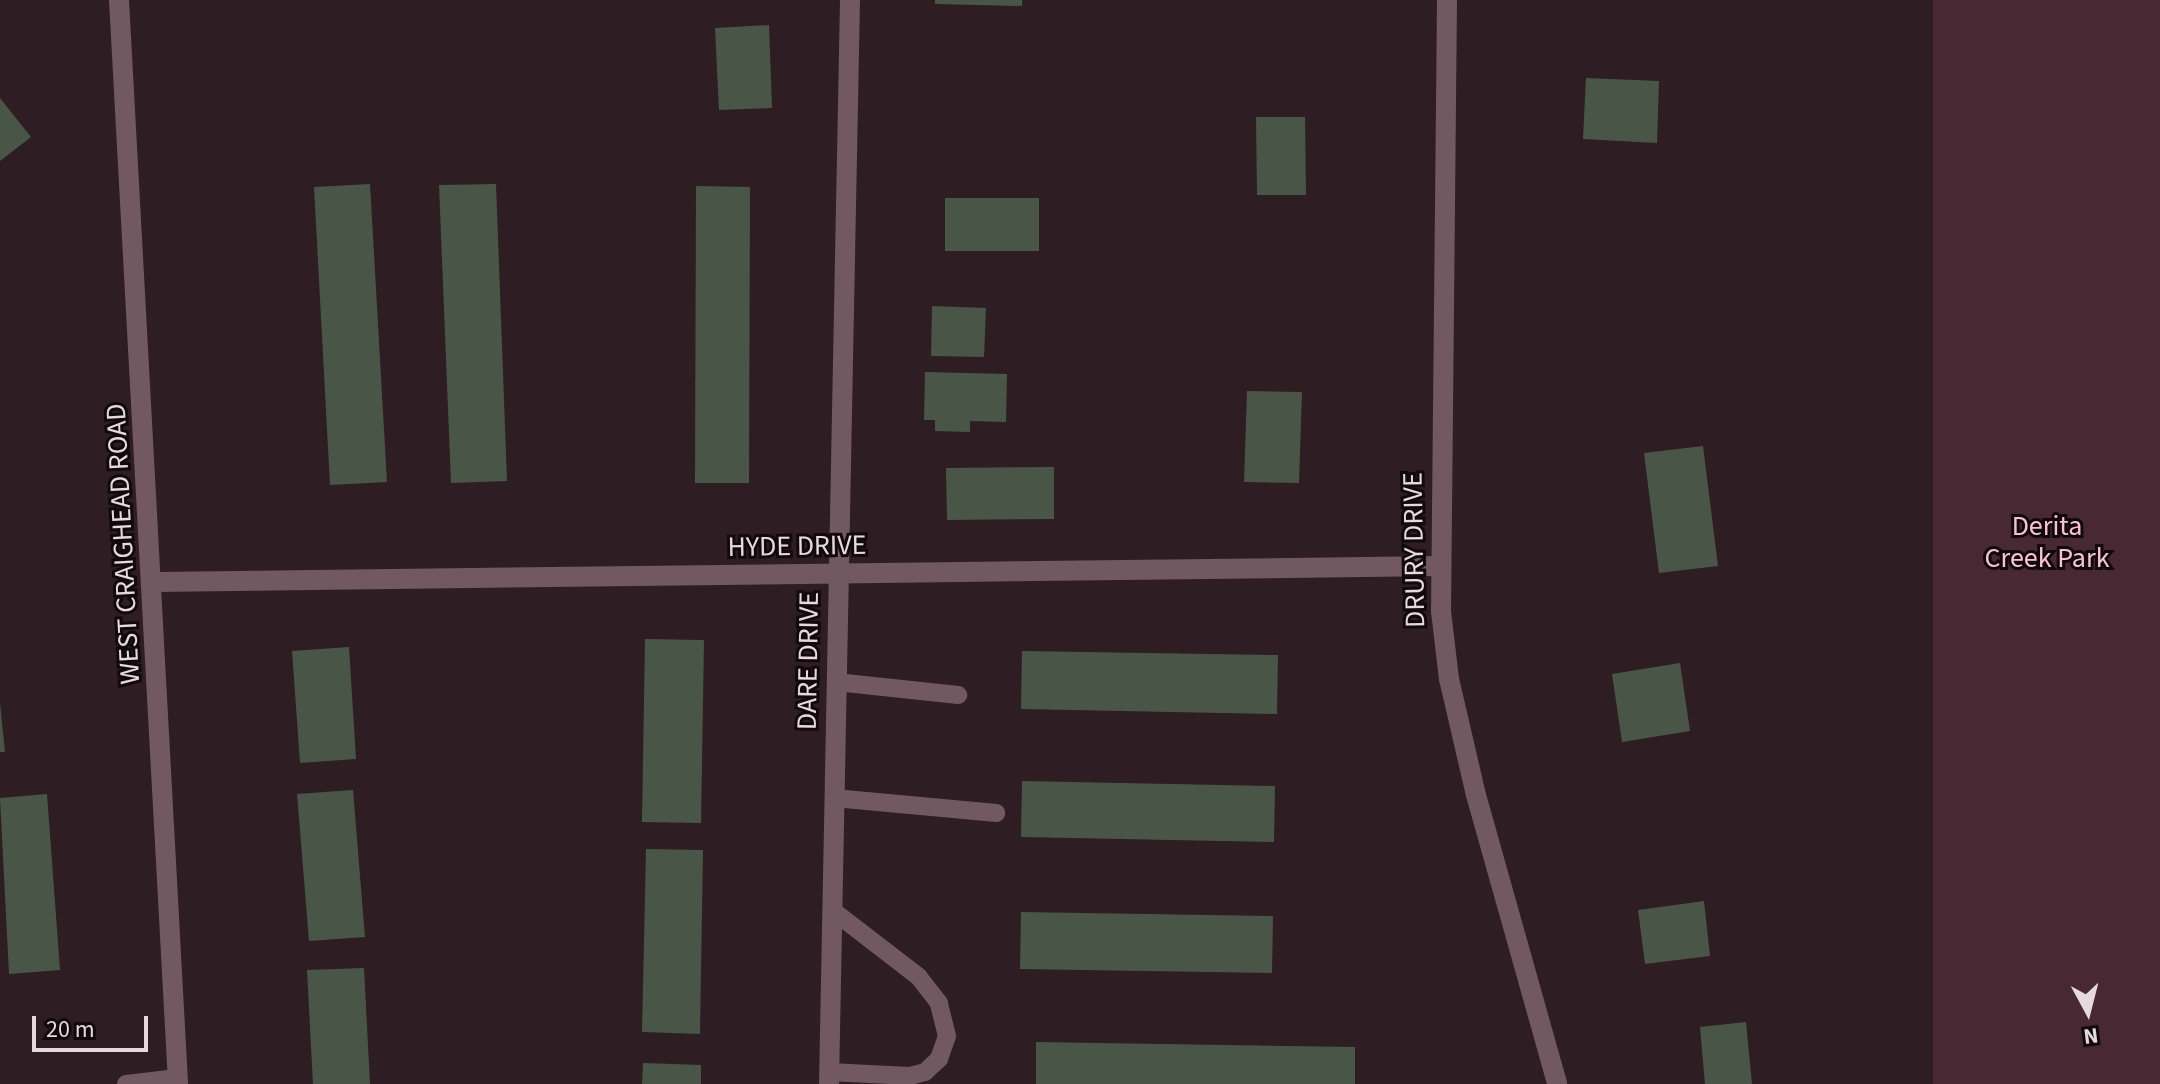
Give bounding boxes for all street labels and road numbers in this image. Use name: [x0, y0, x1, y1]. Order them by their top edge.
street label: WEST CRAIGHEAD ROAD: [99, 403, 147, 685]
street label: DRURY DRIVE: [1396, 472, 1432, 628]
street label: HYDE DRIVE: [727, 528, 867, 564]
street label: DARE DRIVE: [790, 592, 826, 730]

